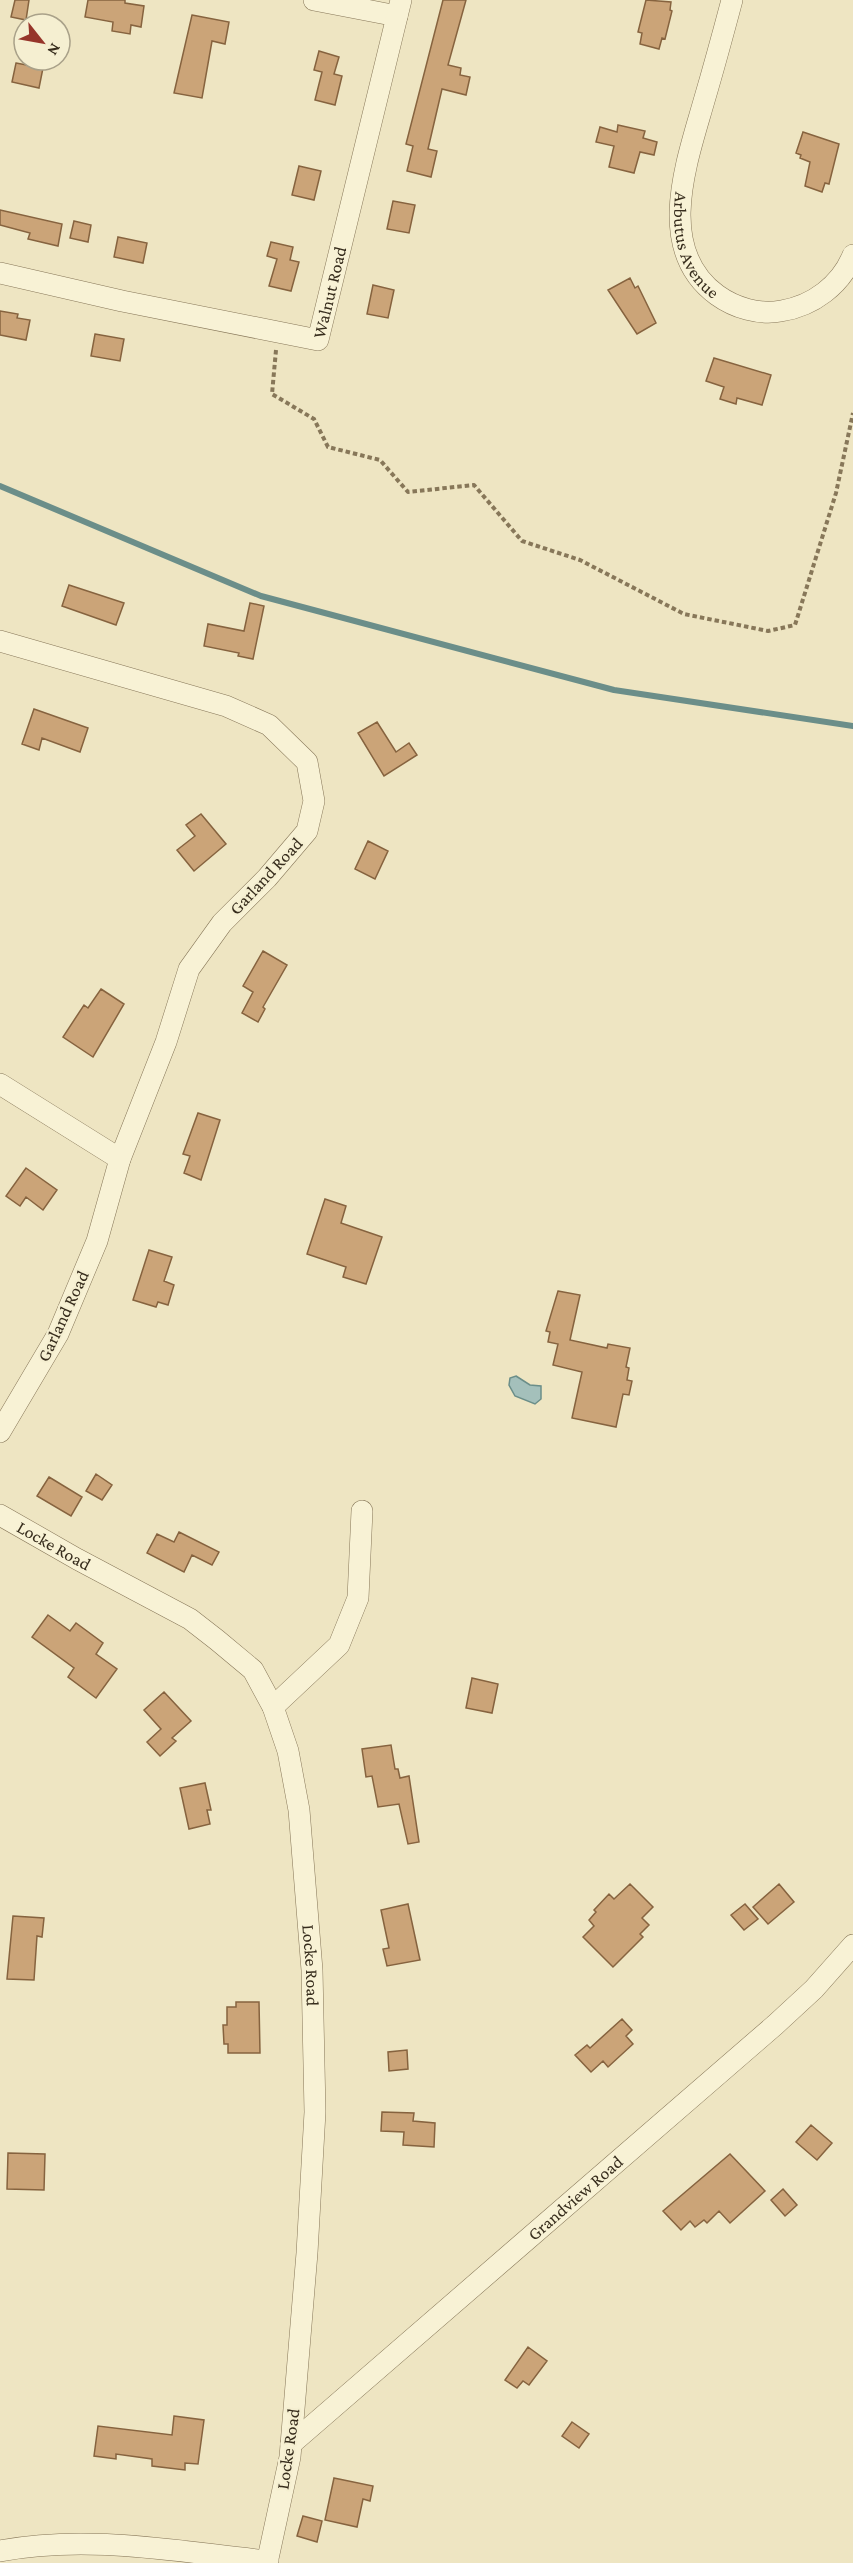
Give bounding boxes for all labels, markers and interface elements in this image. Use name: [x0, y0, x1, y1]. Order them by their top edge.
north arrow: [12, 12, 72, 72]
text: N: [44, 40, 65, 59]
street label: Arbutus Avenue: [670, 191, 723, 303]
street label: Walnut Road: [309, 244, 351, 340]
street label: Garland Road: [225, 833, 307, 919]
street label: Garland Road: [33, 1267, 93, 1365]
street label: Locke Road: [13, 1517, 95, 1575]
street label: Locke Road: [298, 1924, 323, 2007]
street label: Grandview Road: [524, 2151, 627, 2244]
street label: Locke Road: [272, 2407, 304, 2491]

